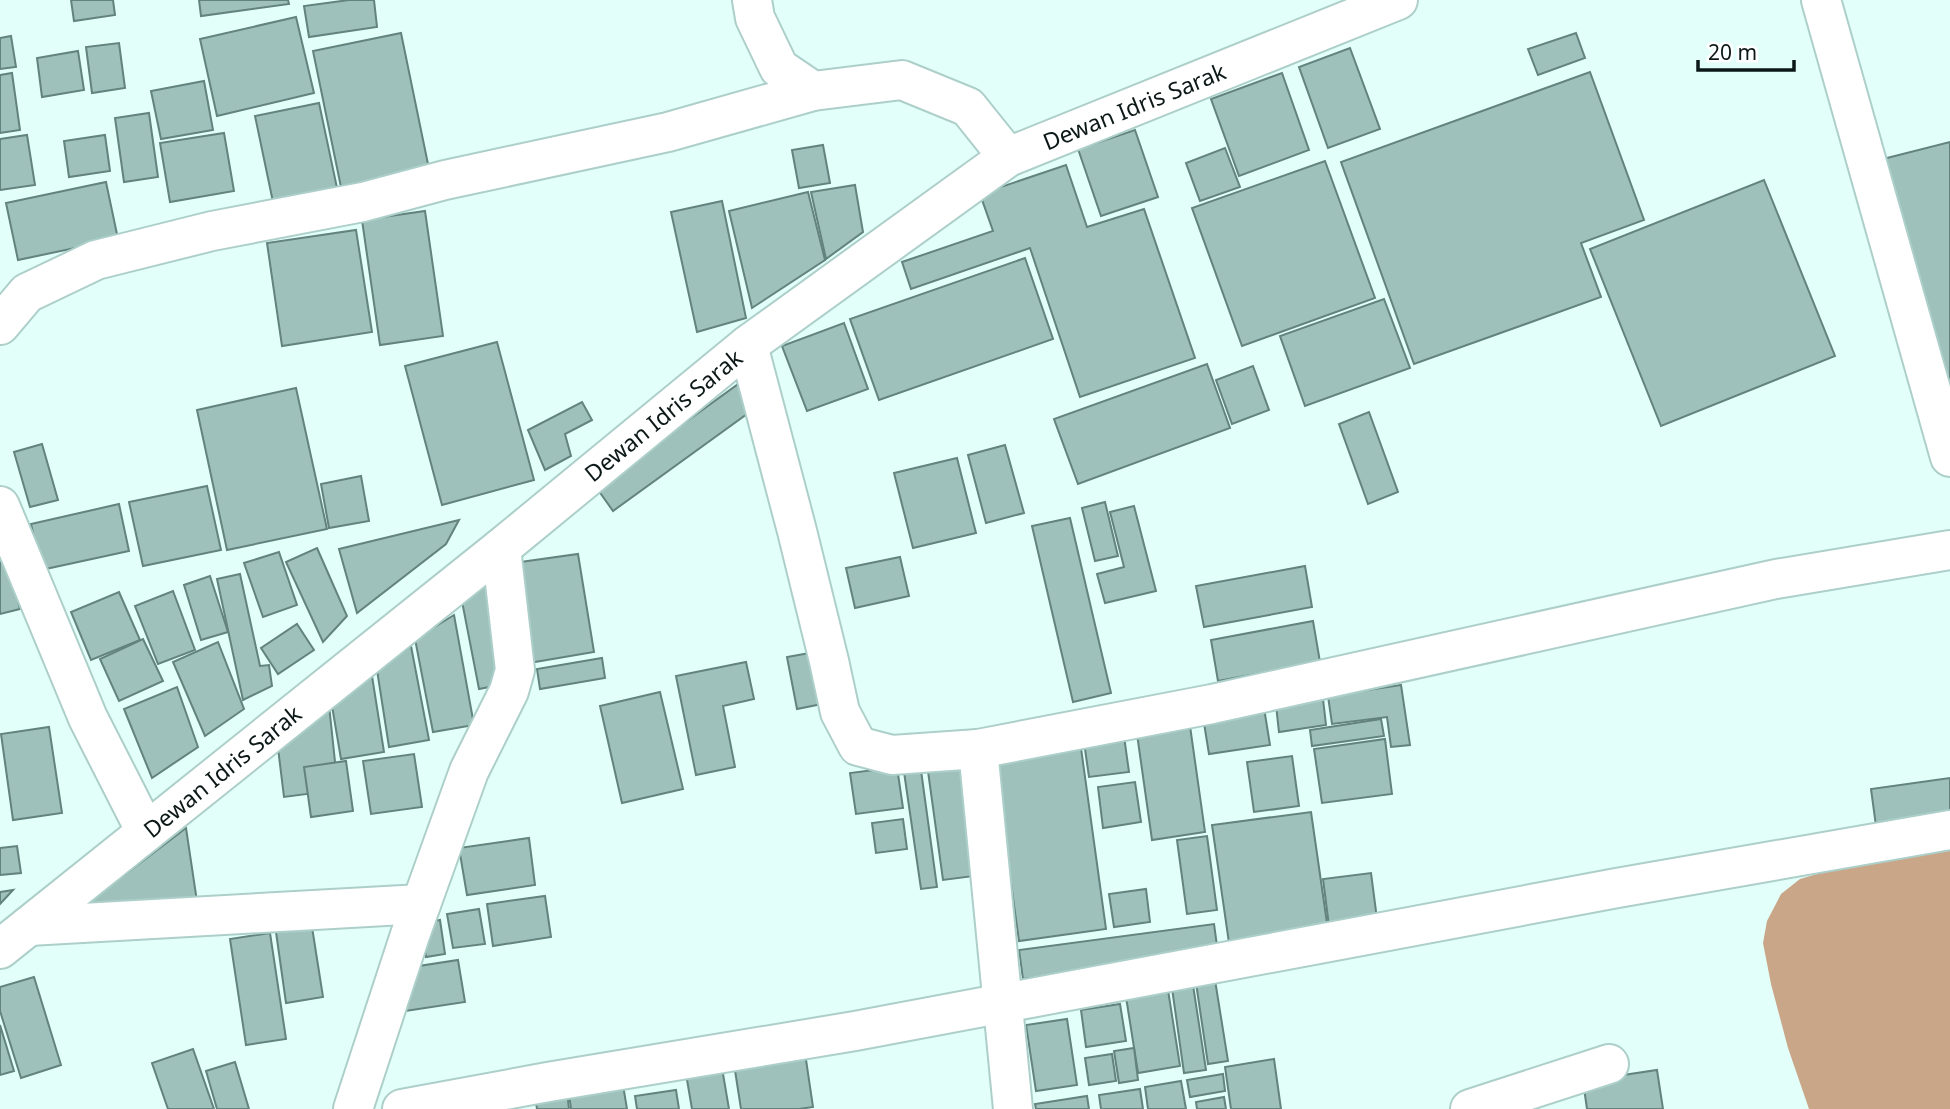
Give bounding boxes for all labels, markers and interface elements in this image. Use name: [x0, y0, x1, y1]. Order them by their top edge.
scale bar: [1698, 28, 1794, 72]
text: 20 m: [1708, 38, 1757, 66]
street label: Dewan Idris Sarak: [1038, 54, 1231, 157]
street label: Dewan Idris Sarak: [577, 341, 749, 489]
street label: Dewan Idris Sarak: [136, 697, 308, 845]

